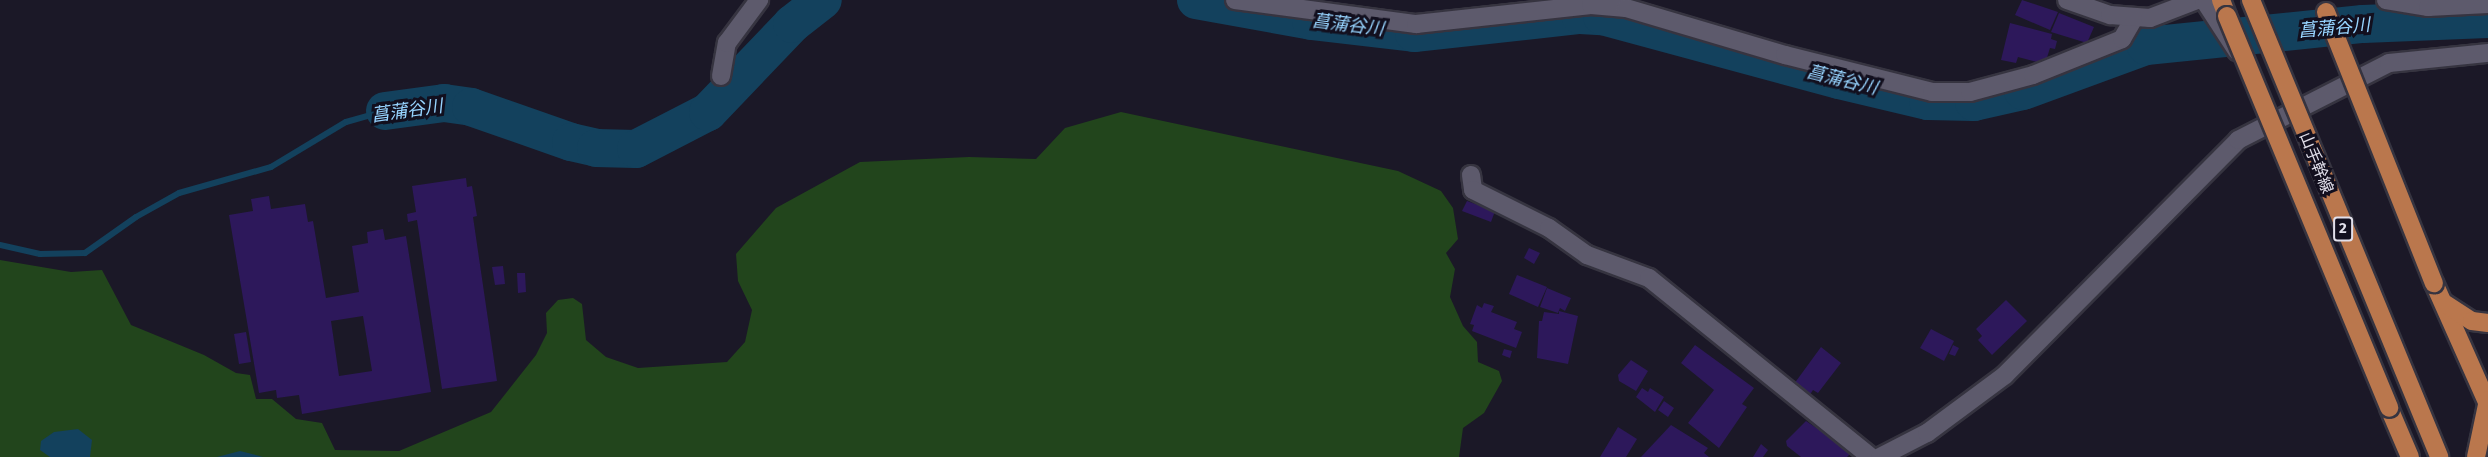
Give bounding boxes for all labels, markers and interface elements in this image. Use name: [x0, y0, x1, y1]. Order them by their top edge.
water label: 菖蒲谷川: [1311, 10, 1385, 40]
water label: 菖蒲谷川: [2297, 14, 2371, 42]
water label: 菖蒲谷川: [1804, 61, 1880, 99]
water label: 菖蒲谷川: [370, 95, 444, 127]
street label: 山手幹線: [2295, 130, 2337, 196]
road number: 2: [2332, 217, 2354, 241]

